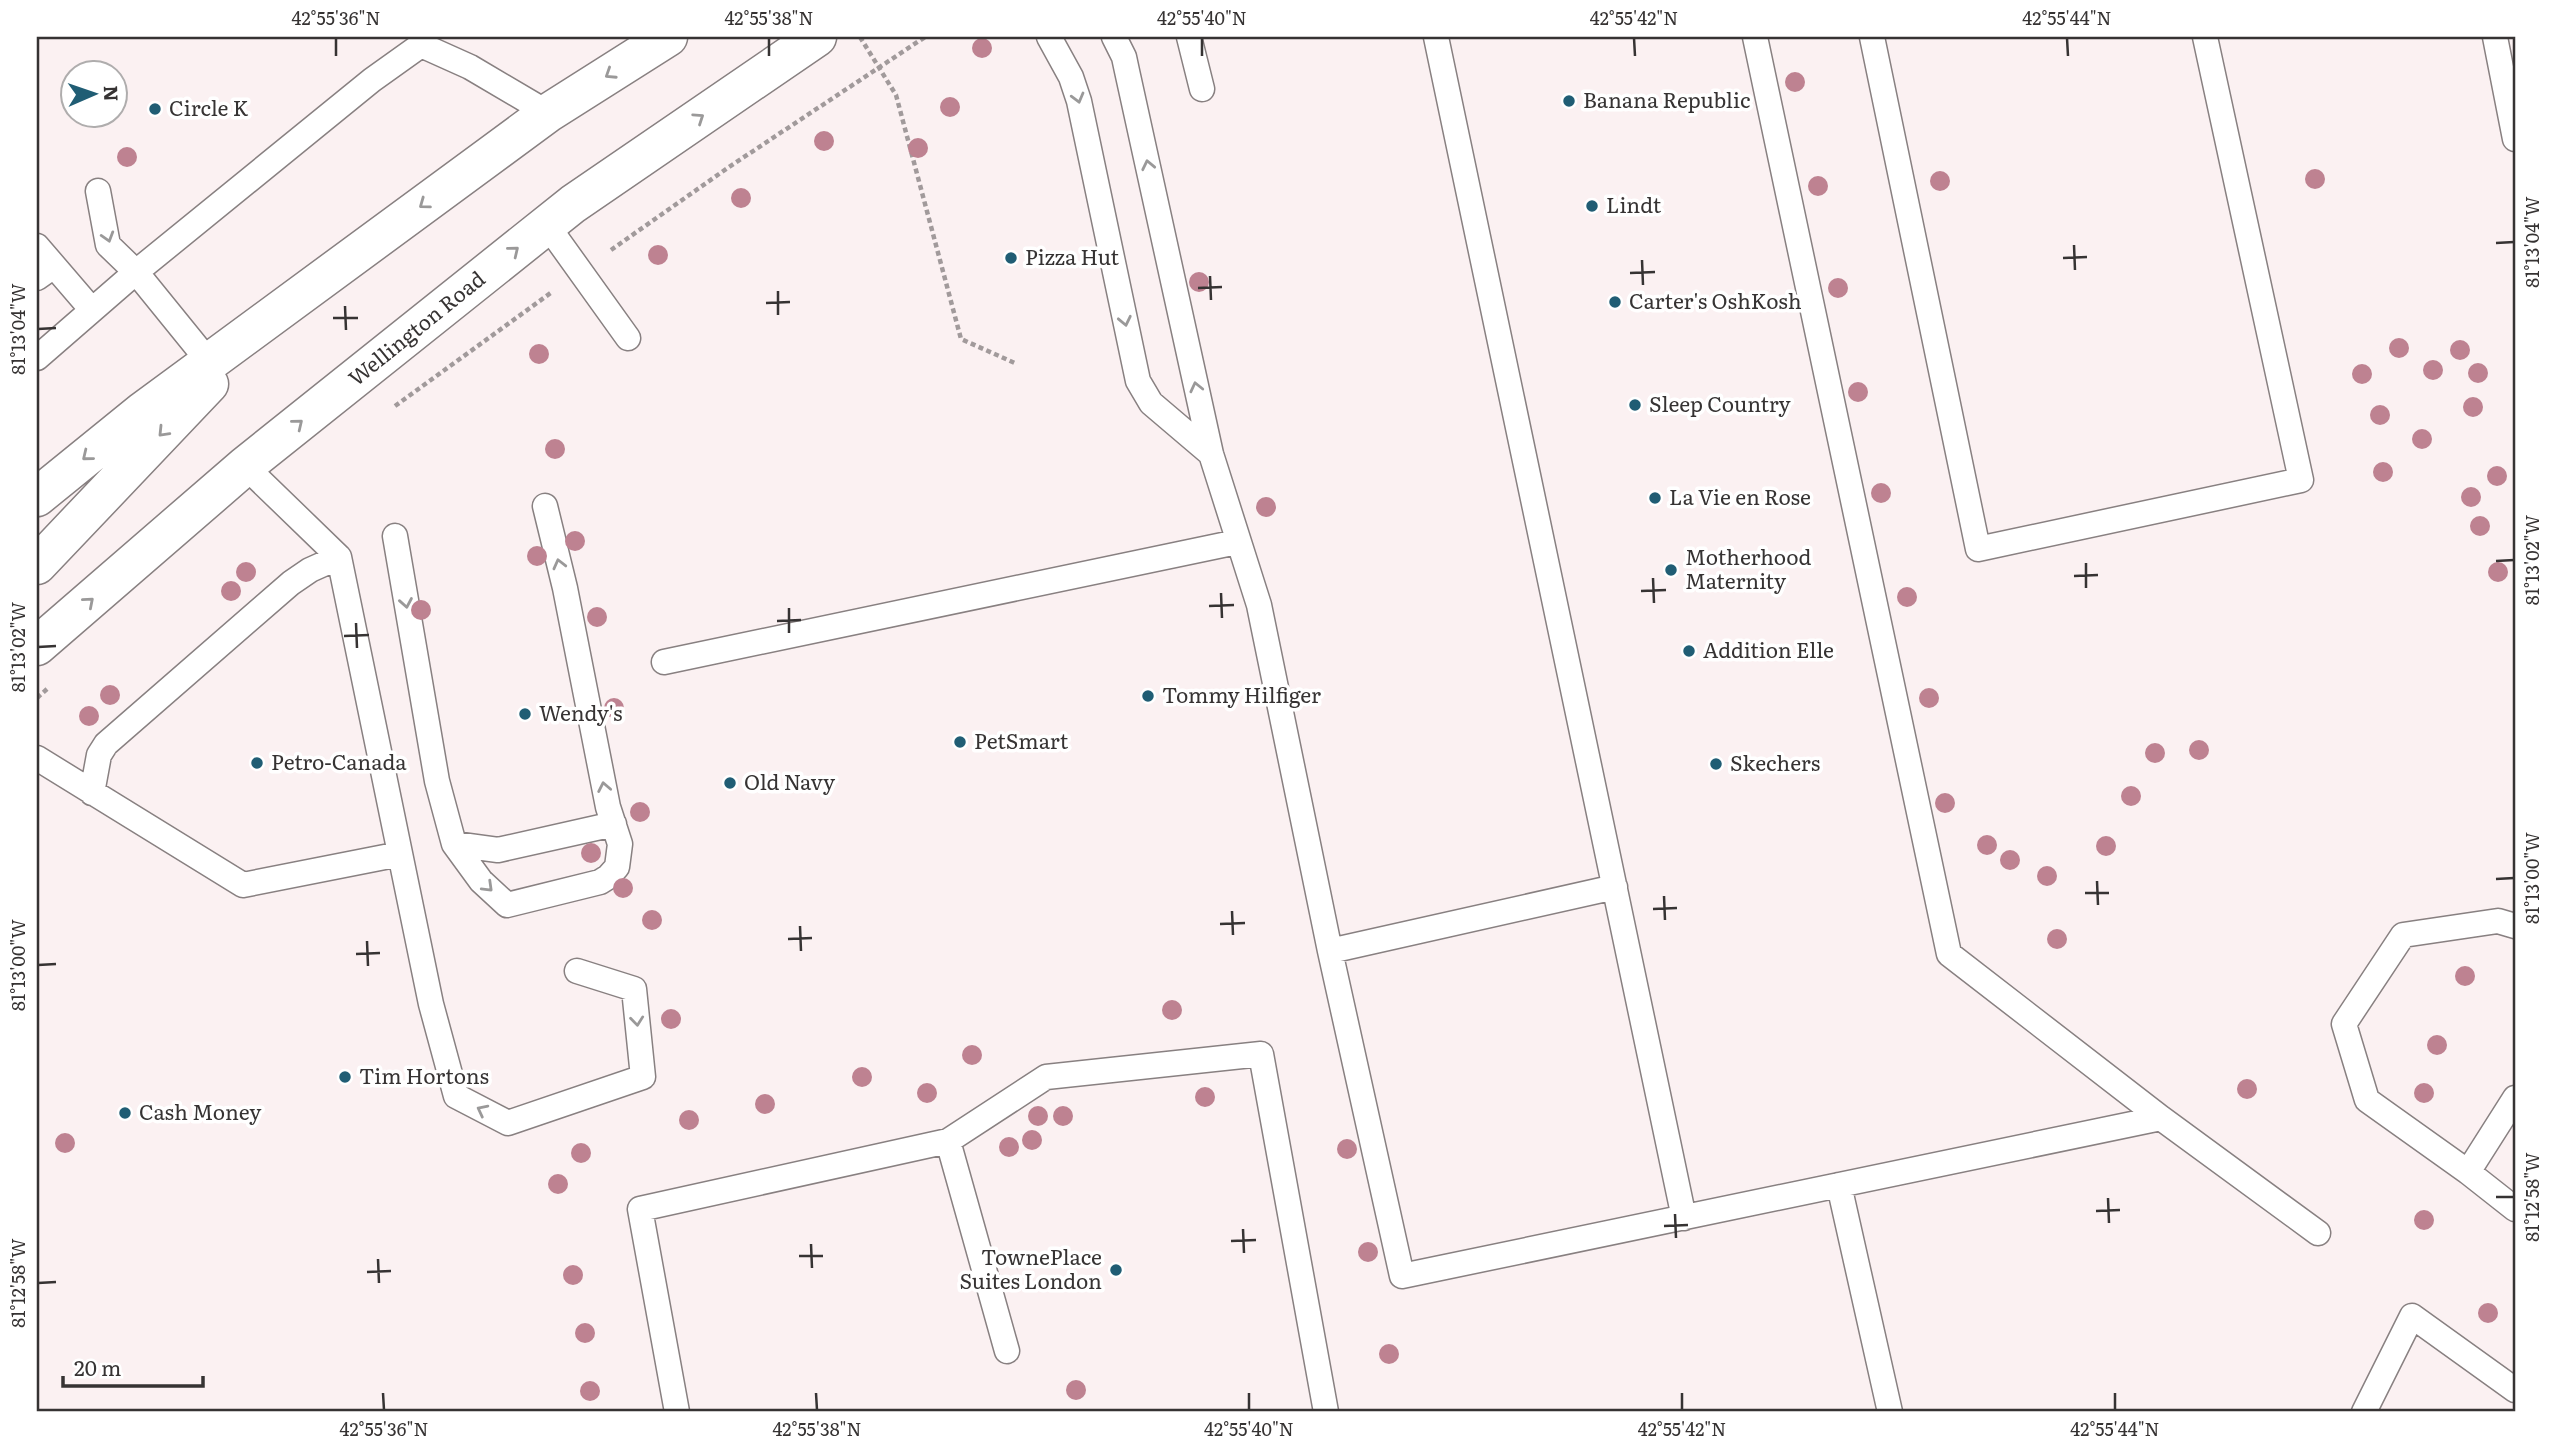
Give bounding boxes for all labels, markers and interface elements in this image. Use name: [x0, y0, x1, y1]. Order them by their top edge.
text: 42°55'36"N: [292, 4, 380, 31]
text: 42°55'38"N: [724, 4, 814, 31]
text: 42°55'40"N: [1157, 4, 1247, 31]
text: 42°55'42"N: [1590, 4, 1678, 31]
text: 42°55'44"N: [2022, 4, 2112, 31]
north arrow: [60, 60, 130, 130]
one-way arrow: [605, 65, 618, 78]
place label: Banana Republic: [1583, 83, 1750, 114]
text: N: [98, 85, 126, 102]
place label: Circle K: [169, 91, 249, 122]
one-way arrow: [1070, 92, 1084, 104]
marker: Banana Republic: [1561, 93, 1577, 109]
marker: Circle K: [147, 101, 163, 117]
one-way arrow: [691, 114, 704, 126]
one-way arrow: [1142, 159, 1157, 171]
place label: Lindt: [1606, 188, 1662, 219]
one-way arrow: [419, 196, 432, 209]
text: 81°13'04"W: [2518, 196, 2545, 288]
marker: Lindt: [1584, 198, 1600, 214]
one-way arrow: [99, 230, 114, 242]
place label: Pizza Hut: [1025, 240, 1119, 271]
one-way arrow: [506, 247, 519, 259]
marker: Pizza Hut: [1003, 250, 1019, 266]
street label: Wellington Road: [340, 262, 491, 392]
text: 81°13'04"W: [4, 283, 31, 375]
place label: Carter's OshKosh: [1629, 284, 1802, 315]
marker: Carter's OshKosh: [1607, 294, 1623, 310]
one-way arrow: [1117, 315, 1132, 327]
one-way arrow: [1190, 381, 1205, 393]
place label: Sleep Country: [1649, 387, 1792, 418]
marker: Sleep Country: [1627, 397, 1643, 413]
one-way arrow: [291, 419, 303, 432]
one-way arrow: [159, 424, 172, 437]
one-way arrow: [82, 448, 94, 461]
place label: La Vie en Rose: [1669, 480, 1811, 511]
marker: La Vie en Rose: [1647, 490, 1663, 506]
text: 81°13'02"W: [2518, 514, 2545, 605]
place label: Motherhood Maternity: [1685, 540, 1811, 595]
one-way arrow: [553, 558, 567, 570]
marker: Motherhood Maternity: [1663, 562, 1679, 578]
one-way arrow: [398, 597, 413, 609]
one-way arrow: [80, 598, 93, 610]
text: 81°13'02"W: [4, 601, 31, 692]
place label: Addition Elle: [1703, 633, 1834, 664]
marker: Addition Elle: [1681, 643, 1697, 659]
place label: Tommy Hilfiger: [1162, 678, 1321, 709]
marker: Tommy Hilfiger: [1140, 688, 1156, 704]
place label: Wendy's: [539, 696, 623, 727]
marker: Wendy's: [517, 706, 533, 722]
place label: PetSmart: [974, 724, 1069, 755]
marker: PetSmart: [952, 734, 968, 750]
place label: Petro-Canada: [271, 745, 407, 776]
place label: Skechers: [1730, 746, 1820, 777]
marker: Petro-Canada: [249, 755, 265, 771]
marker: Skechers: [1708, 756, 1724, 772]
place label: Old Navy: [744, 765, 836, 796]
marker: Old Navy: [722, 775, 738, 791]
one-way arrow: [598, 781, 613, 793]
text: 81°13'00"W: [2518, 832, 2545, 924]
one-way arrow: [480, 879, 493, 892]
text: 81°13'00"W: [4, 919, 31, 1011]
one-way arrow: [630, 1015, 645, 1027]
place label: Tim Hortons: [359, 1059, 489, 1090]
marker: Tim Hortons: [337, 1069, 353, 1085]
place label: Cash Money: [139, 1095, 262, 1126]
one-way arrow: [477, 1104, 489, 1118]
marker: Cash Money: [117, 1105, 133, 1121]
text: 81°12'58"W: [2518, 1152, 2545, 1242]
text: 81°12'58"W: [4, 1238, 31, 1328]
place label: TownePlace Suites London: [959, 1240, 1102, 1295]
marker: TownePlace Suites London: [1108, 1262, 1124, 1278]
scale bar: [63, 1344, 203, 1388]
text: 20 m: [74, 1351, 121, 1382]
text: 42°55'36"N: [340, 1415, 428, 1442]
text: 42°55'38"N: [772, 1415, 862, 1442]
text: 42°55'40"N: [1204, 1415, 1294, 1442]
text: 42°55'42"N: [1638, 1415, 1726, 1442]
text: 42°55'44"N: [2070, 1415, 2160, 1442]

